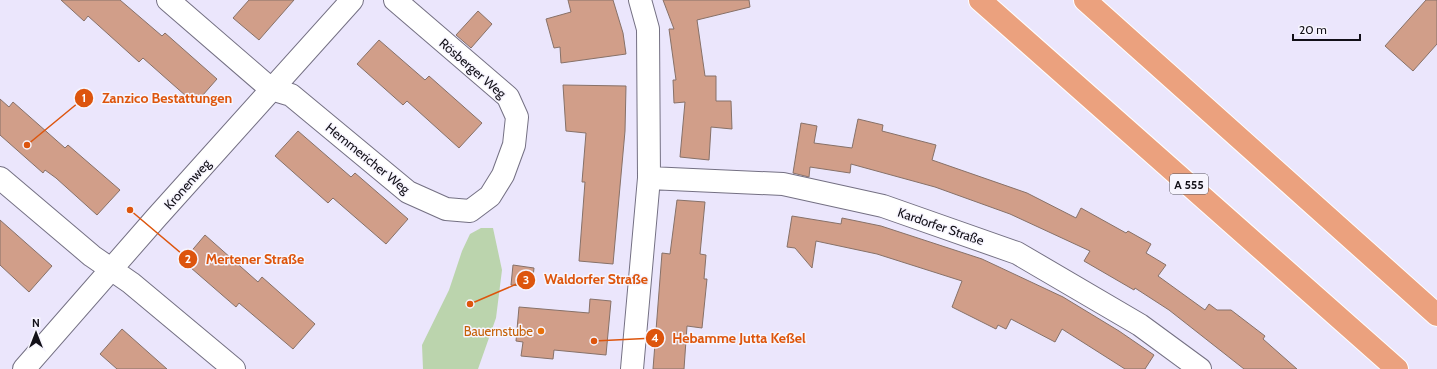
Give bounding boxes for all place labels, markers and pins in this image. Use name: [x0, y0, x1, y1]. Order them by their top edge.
callout: Zanzico Bestattungen: [74, 85, 240, 111]
callout: Mertener Straße: [178, 246, 312, 272]
callout: Waldorfer Straße: [516, 267, 656, 293]
place label: Bauernstube: [464, 323, 533, 339]
callout: Hebamme Jutta Keßel: [645, 325, 814, 351]
marker: Bauernstube: [536, 326, 546, 336]

